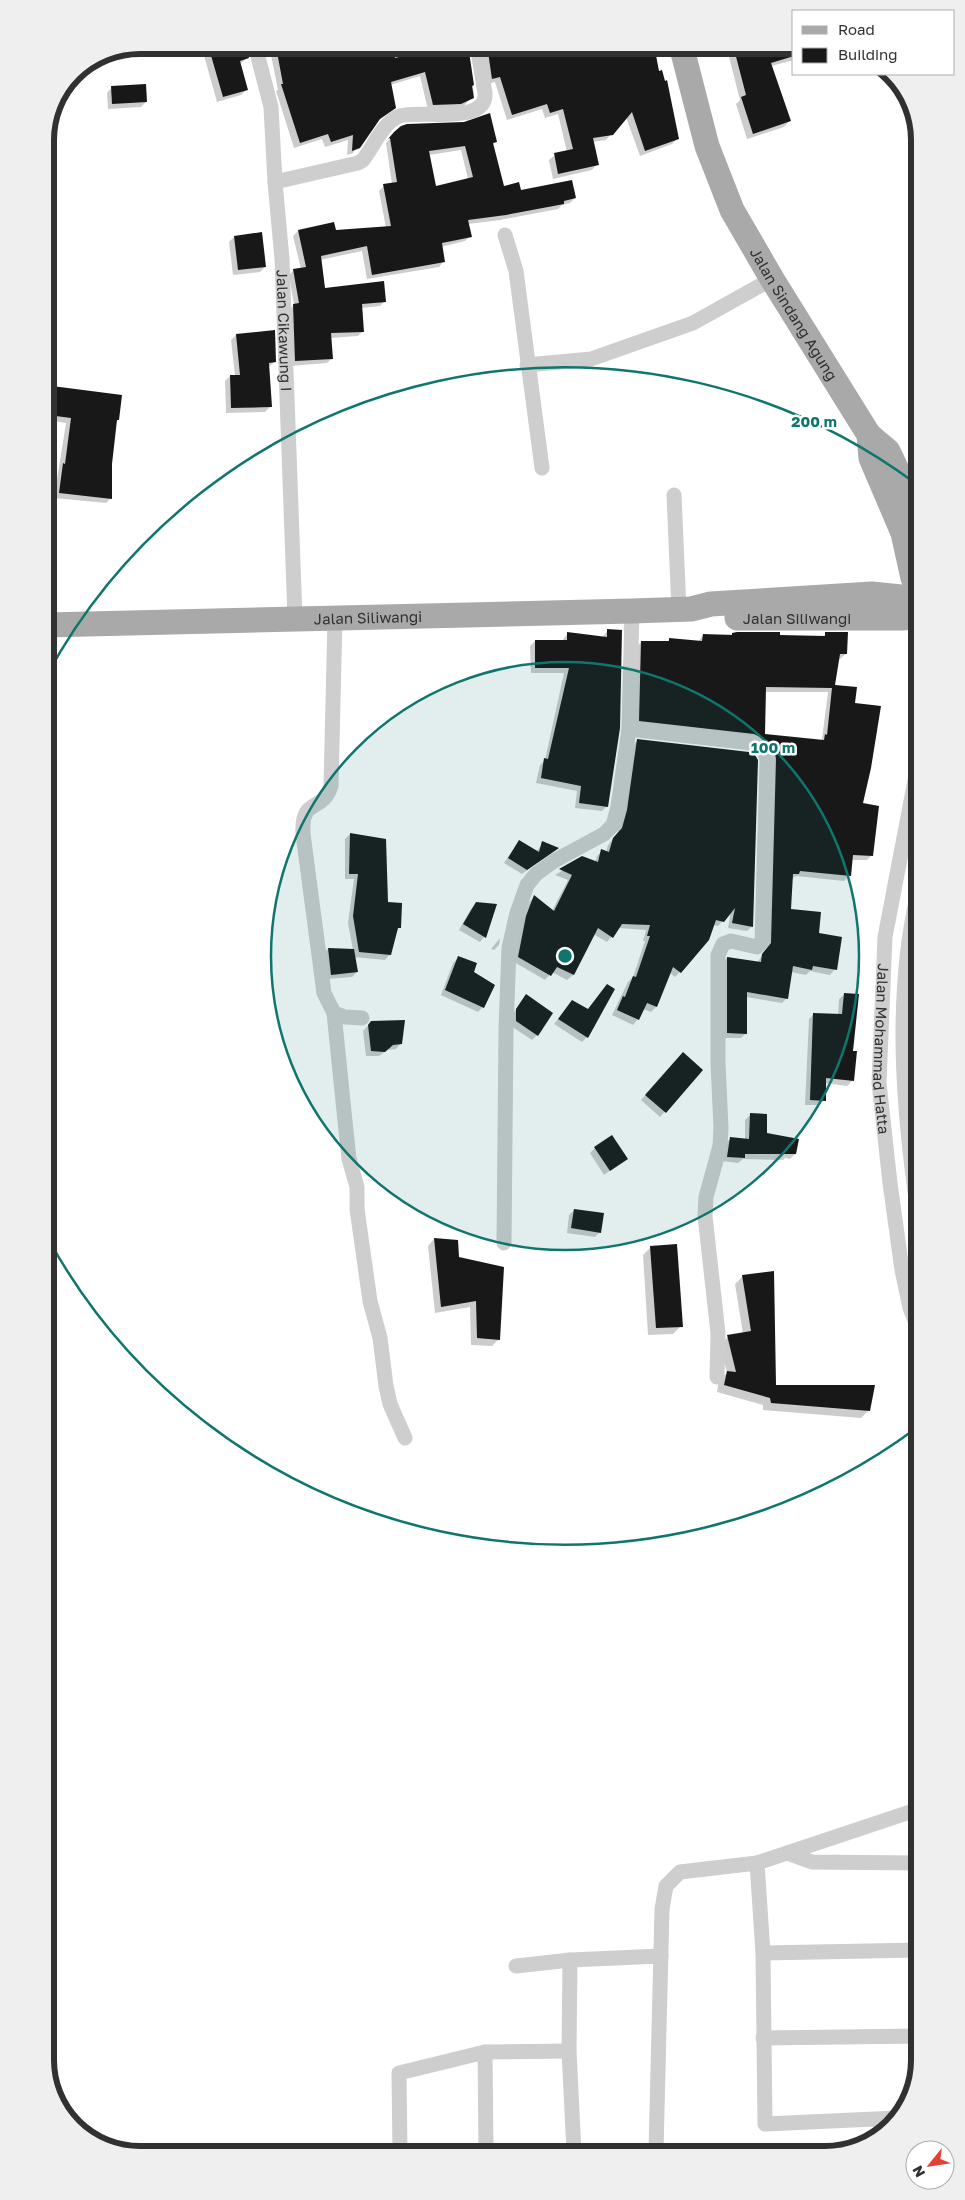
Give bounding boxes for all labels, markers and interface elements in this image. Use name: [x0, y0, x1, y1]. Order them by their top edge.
legend: [792, 10, 955, 75]
text: Road: [838, 20, 875, 38]
text: Building: [838, 45, 898, 63]
street label: Jalan Sindang Agung: [747, 244, 842, 384]
street label: Jalan Cikawung I: [273, 269, 296, 392]
text: 200 m: [791, 412, 837, 430]
street label: Jalan Siliwangi: [313, 607, 422, 628]
street label: Jalan Siliwangi: [743, 609, 851, 627]
text: 100 m: [751, 738, 795, 756]
centre of rings: [556, 947, 574, 965]
street label: Jalan Mohammad Hatta: [870, 963, 894, 1135]
north arrow: [905, 2140, 955, 2190]
text: N: [908, 2163, 928, 2181]

